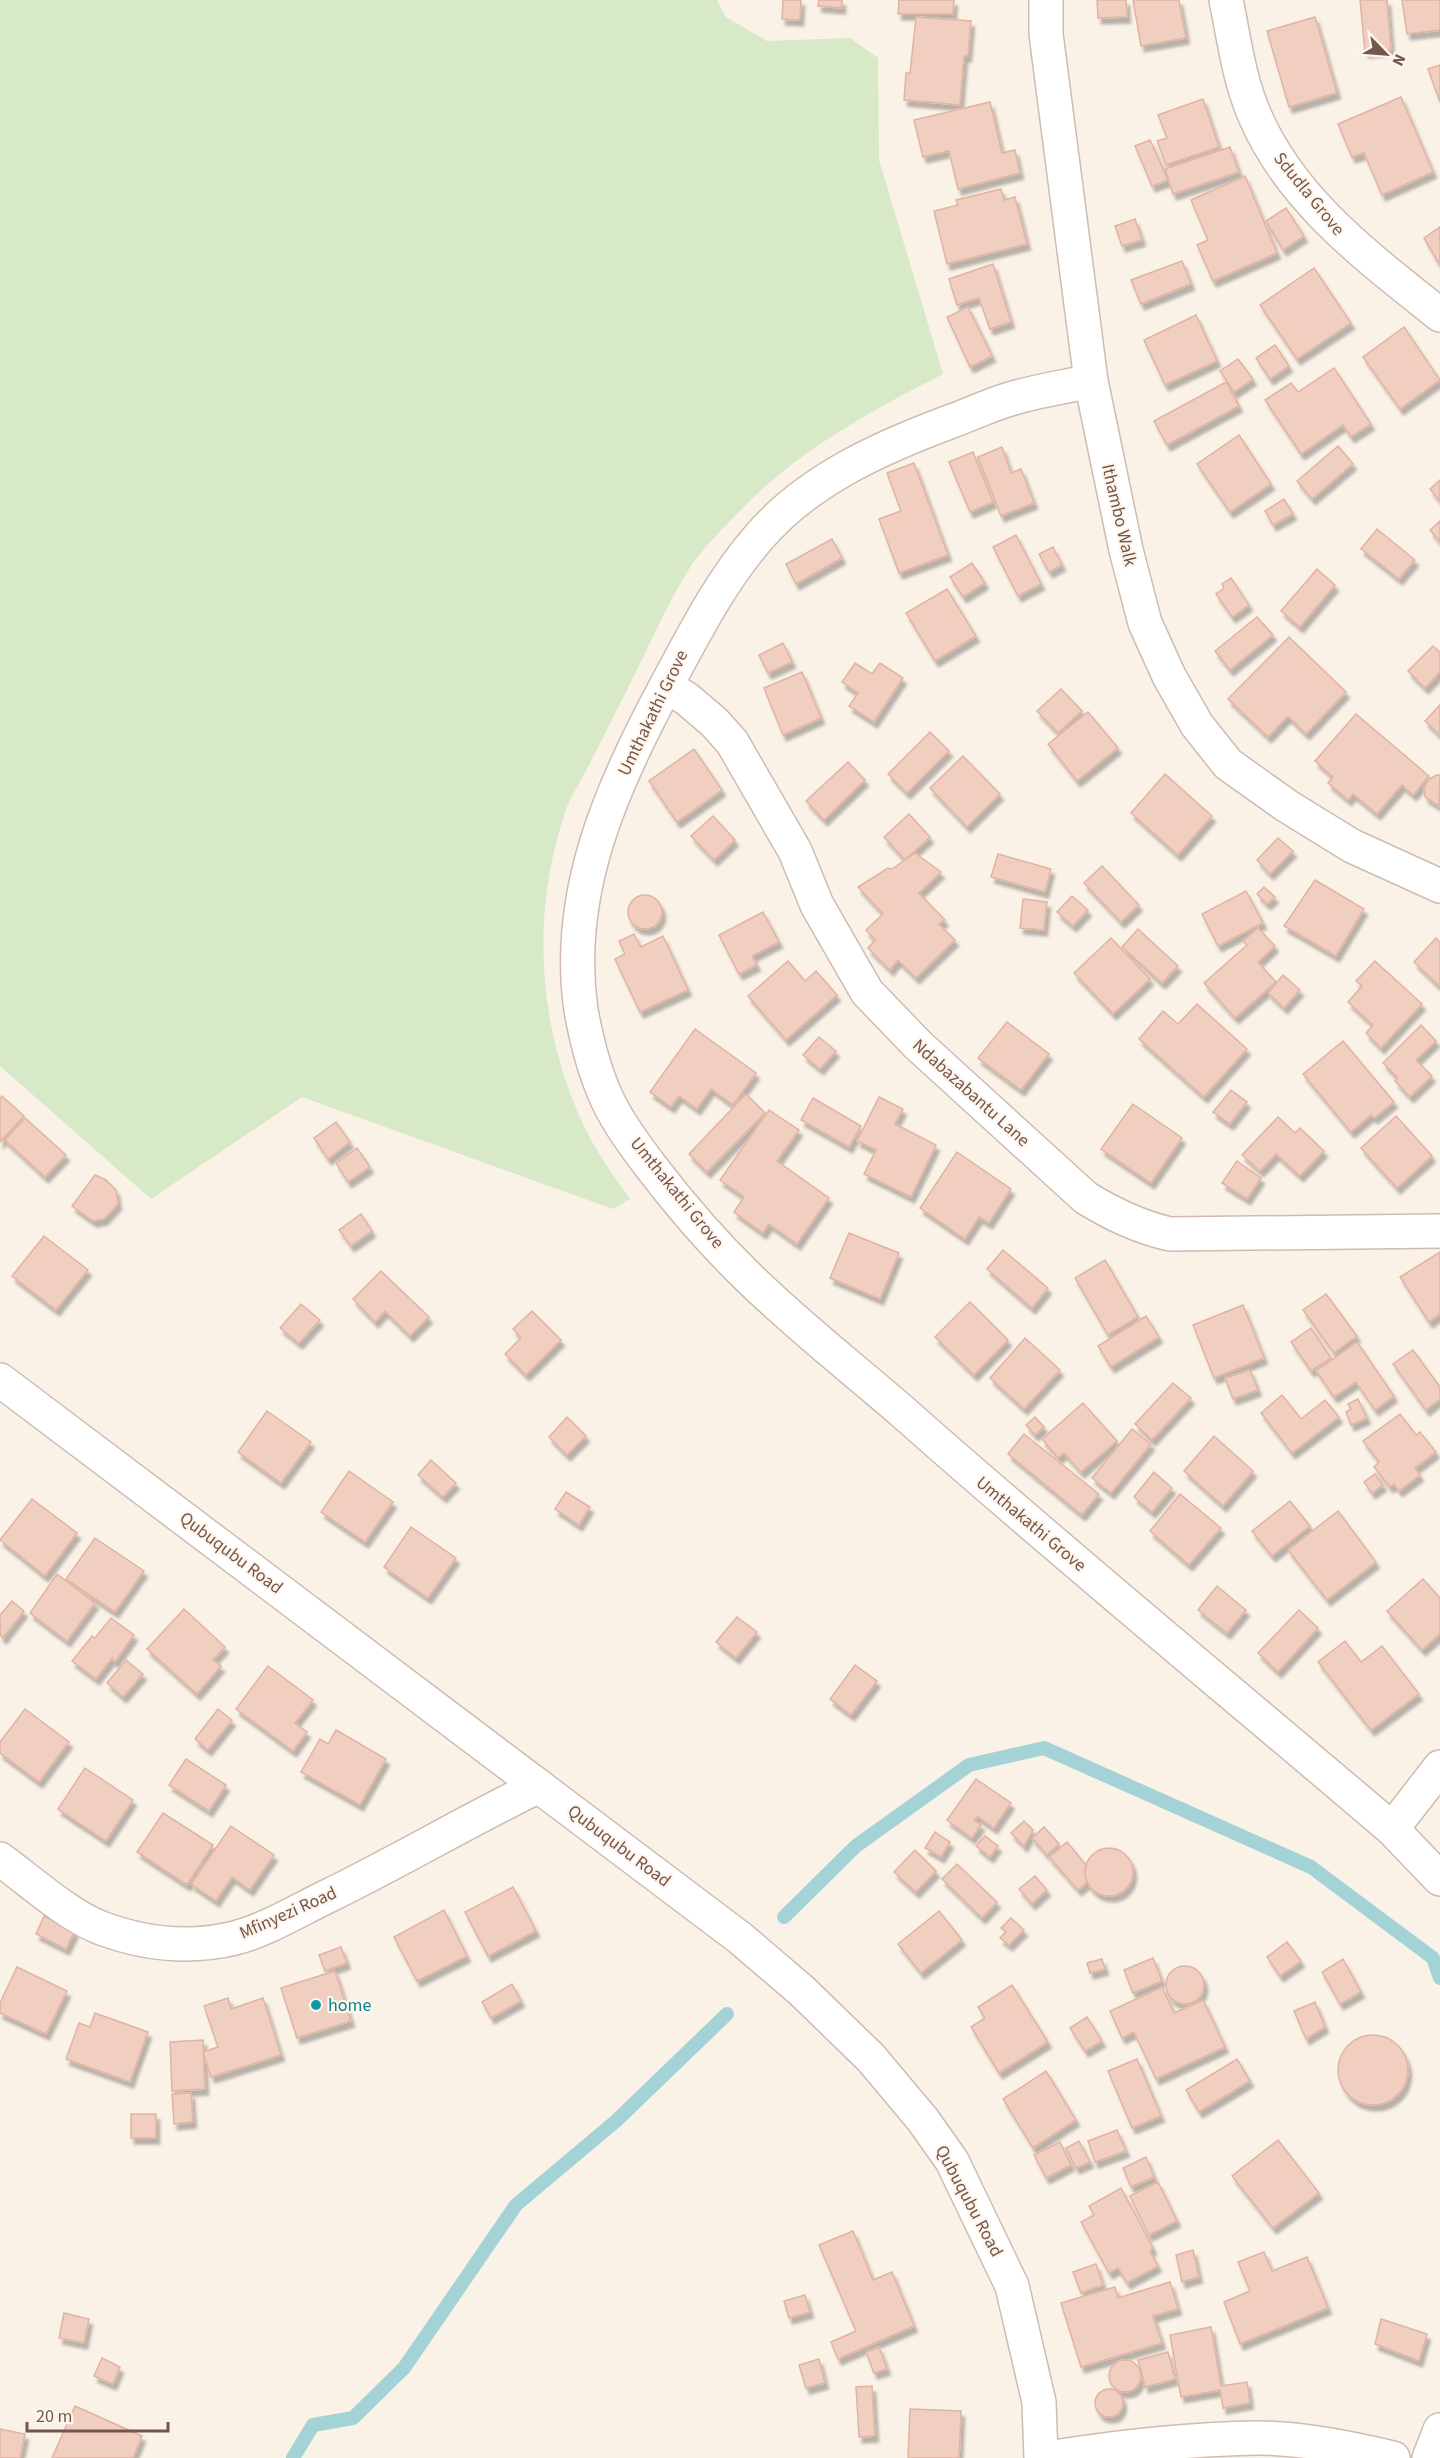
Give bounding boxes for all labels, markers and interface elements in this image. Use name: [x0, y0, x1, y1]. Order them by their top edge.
north arrow: [1356, 24, 1416, 84]
text: N: [1386, 50, 1411, 69]
street label: Sdudla Grove: [1268, 147, 1350, 241]
street label: Ithambo Walk: [1095, 461, 1143, 569]
street label: Umthakathi Grove: [612, 646, 694, 780]
street label: Ndabazabantu Lane: [907, 1033, 1035, 1153]
street label: Umthakathi Grove: [624, 1132, 730, 1254]
street label: Umthakathi Grove: [970, 1470, 1092, 1578]
street label: Qubuqubu Road: [174, 1506, 288, 1600]
street label: Qubuqubu Road: [562, 1799, 676, 1893]
street label: Mfinyezi Road: [235, 1880, 341, 1946]
place label: home: [328, 1993, 371, 2018]
marker: home: [309, 1998, 323, 2012]
street label: Qubuqubu Road: [929, 2141, 1009, 2261]
scale bar: [27, 2395, 168, 2433]
text: 20 m: [36, 2404, 72, 2429]

